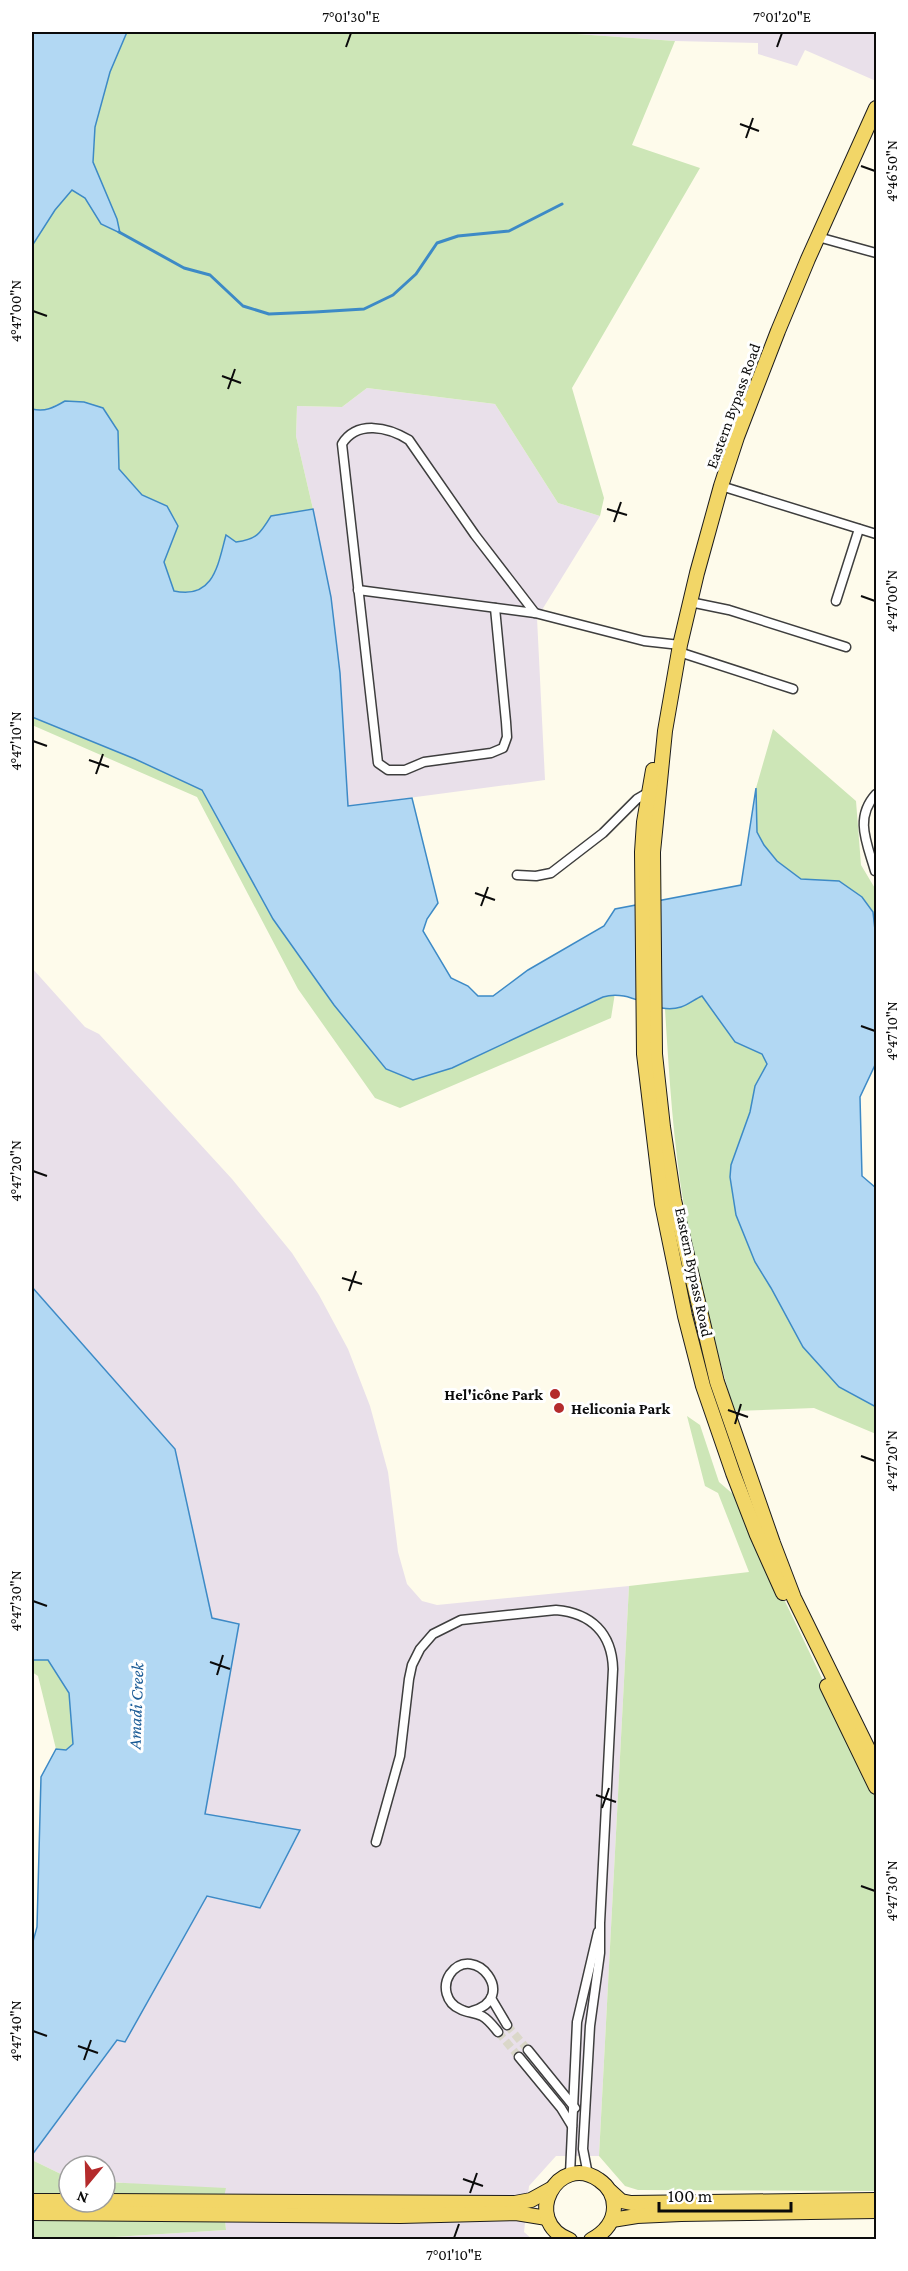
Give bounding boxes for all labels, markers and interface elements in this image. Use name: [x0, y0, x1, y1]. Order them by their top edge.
text: 7°01'30"E: [322, 9, 380, 25]
text: 7°01'20"E: [753, 9, 811, 25]
text: 4°46'50"N: [884, 140, 900, 202]
text: 4°47'00"N: [8, 280, 24, 342]
street label: Eastern Bypass Road: [702, 341, 765, 471]
text: 4°47'00"N: [884, 570, 900, 632]
text: 4°47'10"N: [8, 711, 24, 771]
text: 4°47'10"N: [884, 1001, 900, 1061]
text: 4°47'20"N: [8, 1140, 24, 1202]
street label: Eastern Bypass Road: [671, 1206, 716, 1339]
place label: Hel'icône Park: [444, 1386, 543, 1403]
marker: Hel'icône Park: [548, 1387, 562, 1401]
place label: Heliconia Park: [571, 1400, 670, 1417]
marker: Heliconia Park: [552, 1401, 566, 1415]
text: 4°47'20"N: [884, 1430, 900, 1492]
text: 4°47'30"N: [8, 1570, 24, 1632]
water label: Amadi Creek: [124, 1661, 148, 1751]
text: 4°47'30"N: [884, 1860, 900, 1922]
text: 4°47'40"N: [8, 2000, 24, 2062]
north arrow: [57, 2154, 117, 2214]
scale bar: [659, 2175, 791, 2213]
text: 100 m: [668, 2186, 713, 2206]
text: N: [74, 2188, 90, 2208]
text: 7°01'10"E: [426, 2247, 482, 2263]

